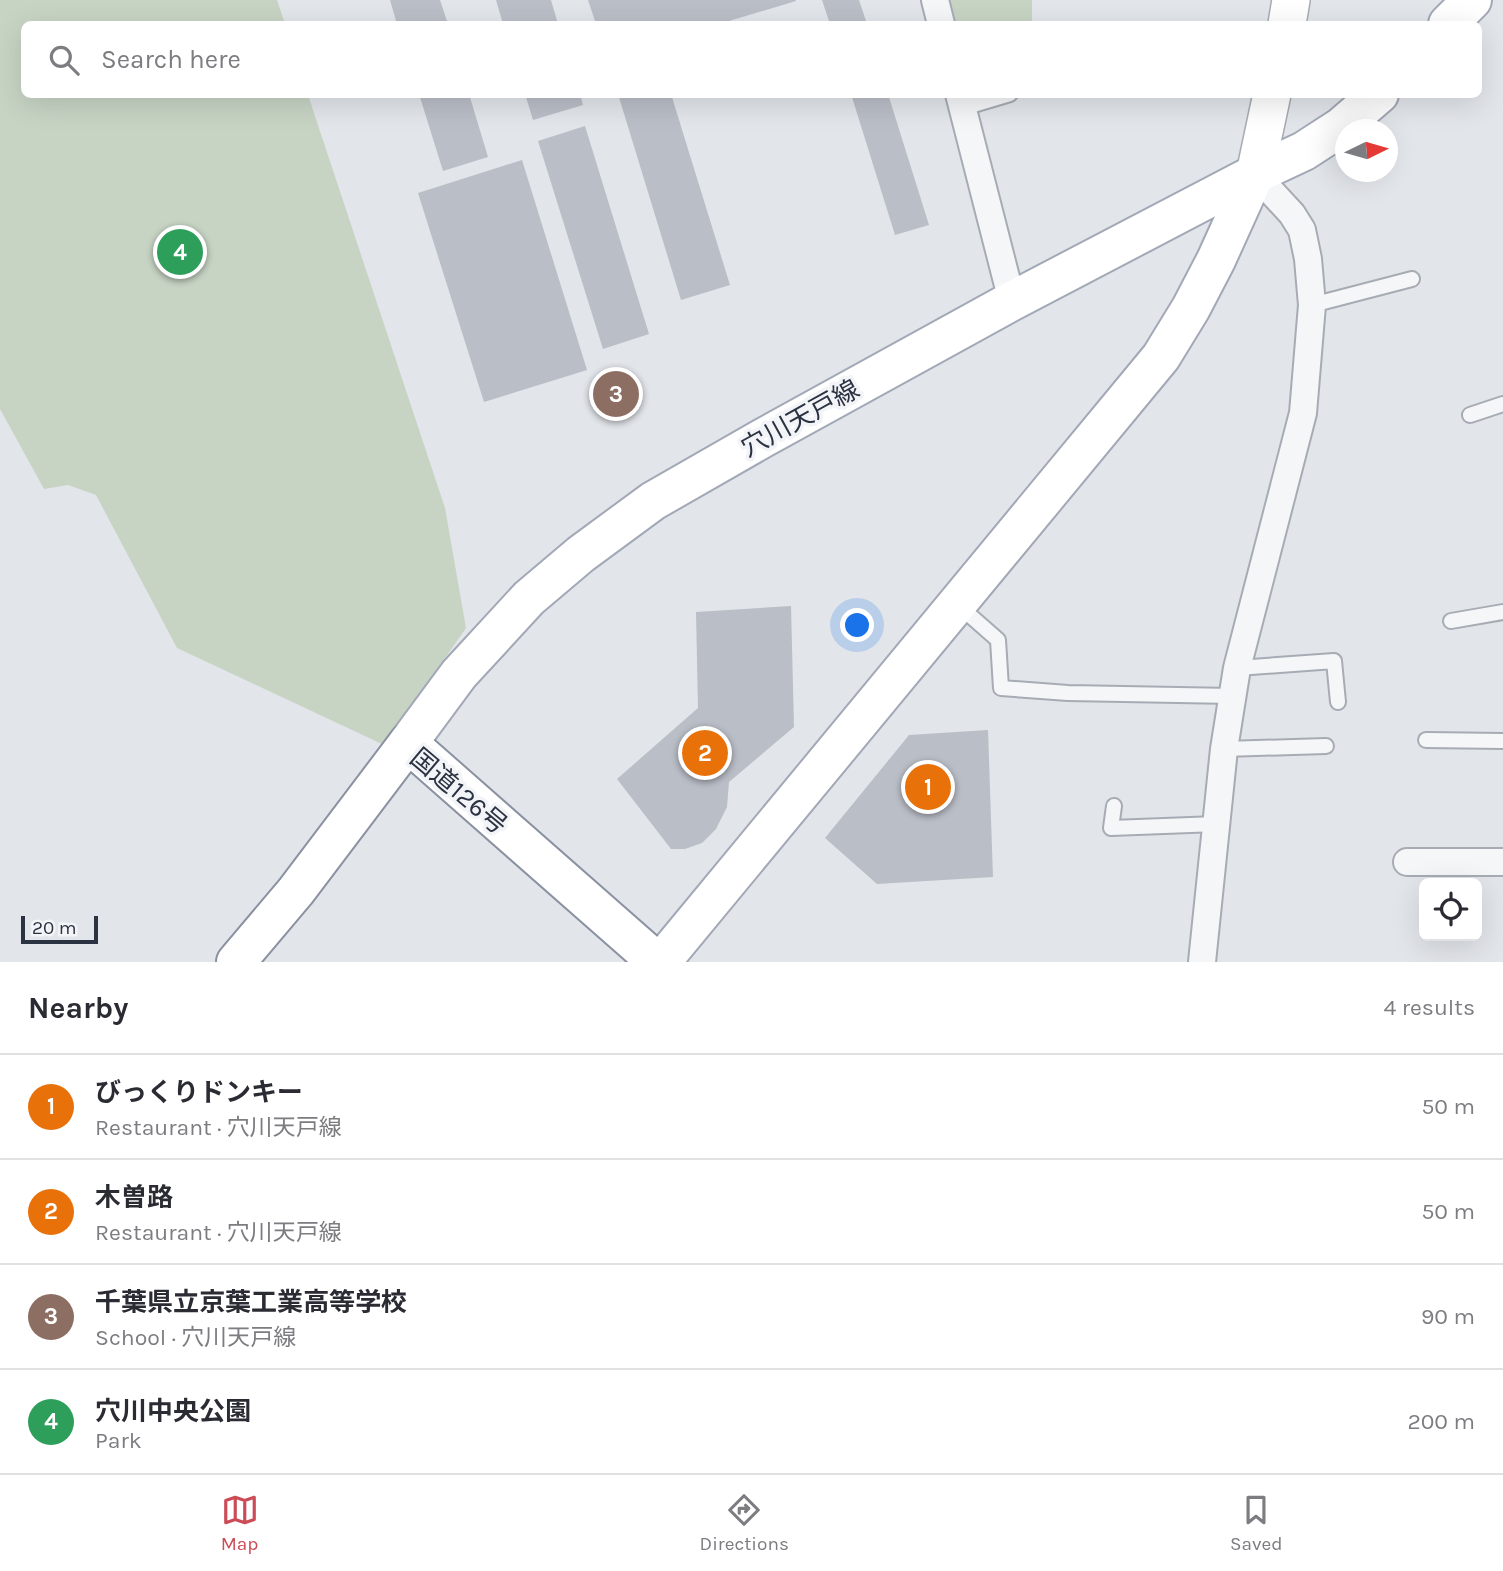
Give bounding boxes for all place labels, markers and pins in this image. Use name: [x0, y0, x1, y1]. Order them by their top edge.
pin: 4: [157, 226, 203, 278]
pin: 3: [593, 368, 639, 420]
pin: 2: [682, 727, 728, 779]
pin: 1: [905, 761, 951, 813]

